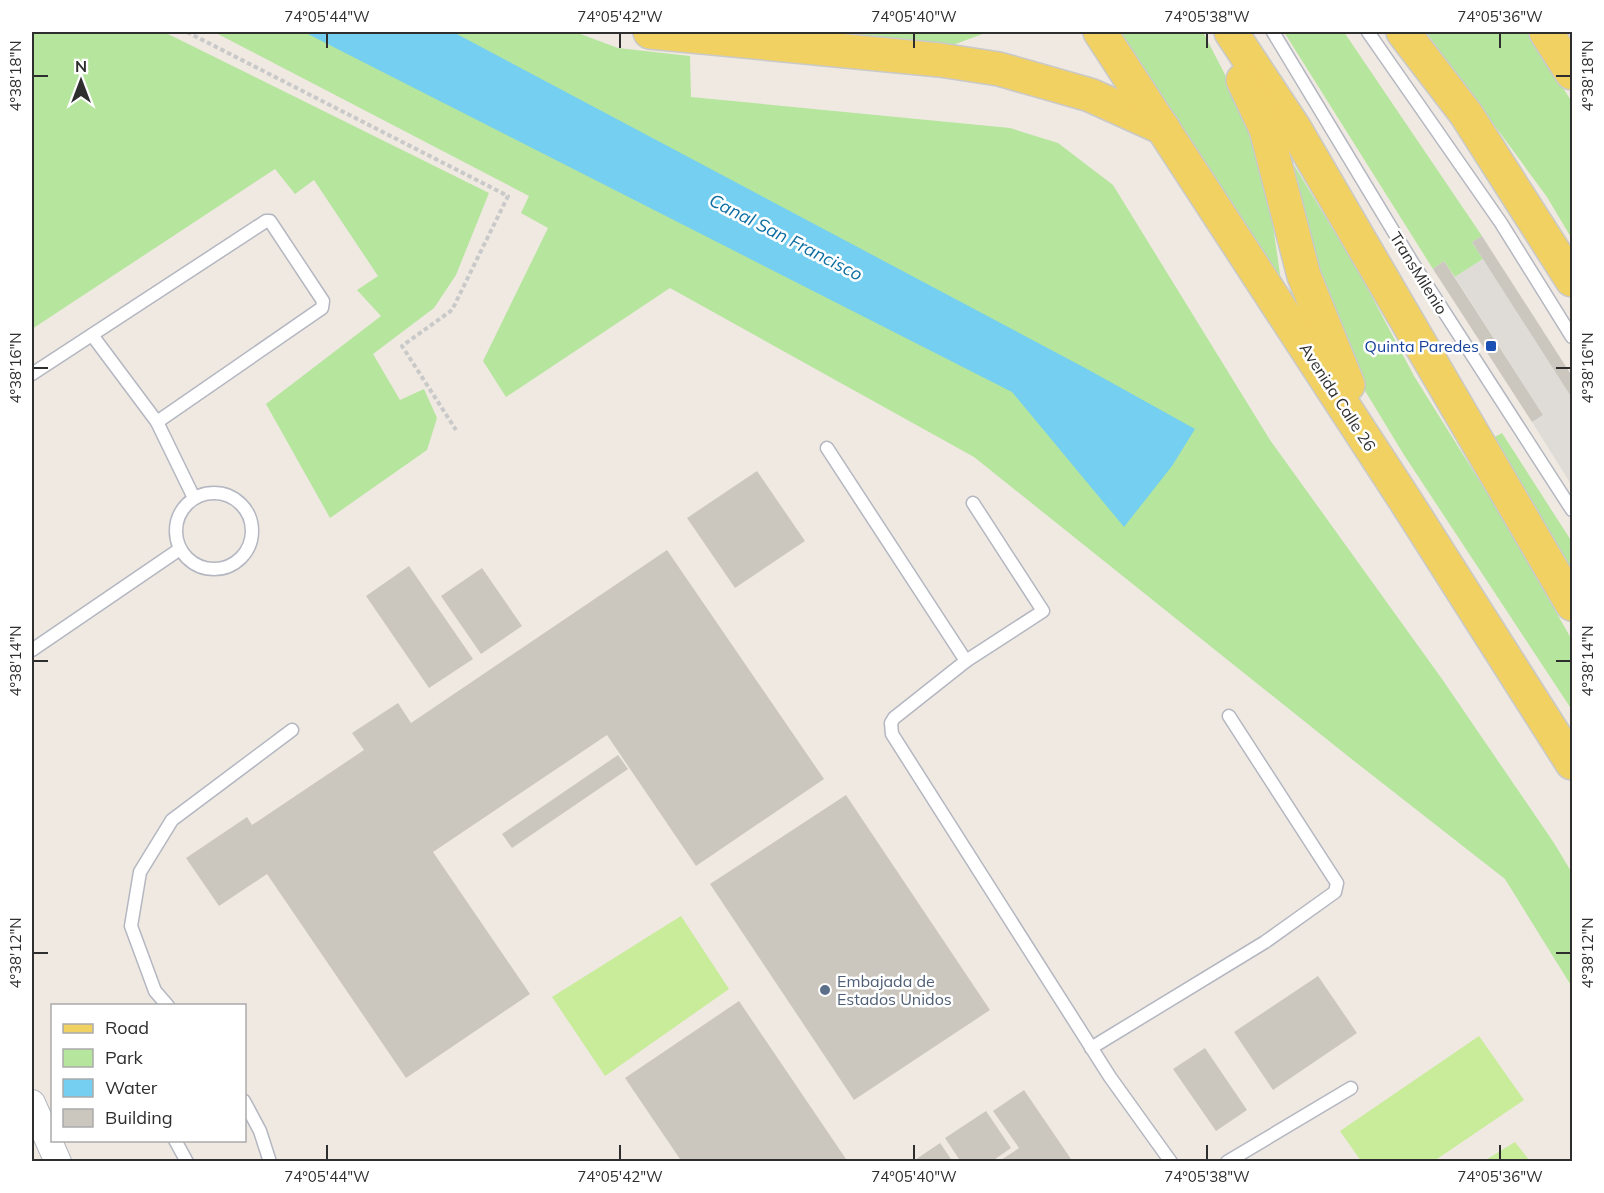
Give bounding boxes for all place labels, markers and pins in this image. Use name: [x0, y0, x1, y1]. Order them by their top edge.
place label: Quinta Paredes: [1365, 336, 1479, 356]
marker: Quinta Paredes: [1484, 339, 1498, 353]
place label: Embajada de Estados Unidos: [837, 971, 952, 1009]
marker: Embajada de Estados Unidos: [818, 983, 832, 997]

